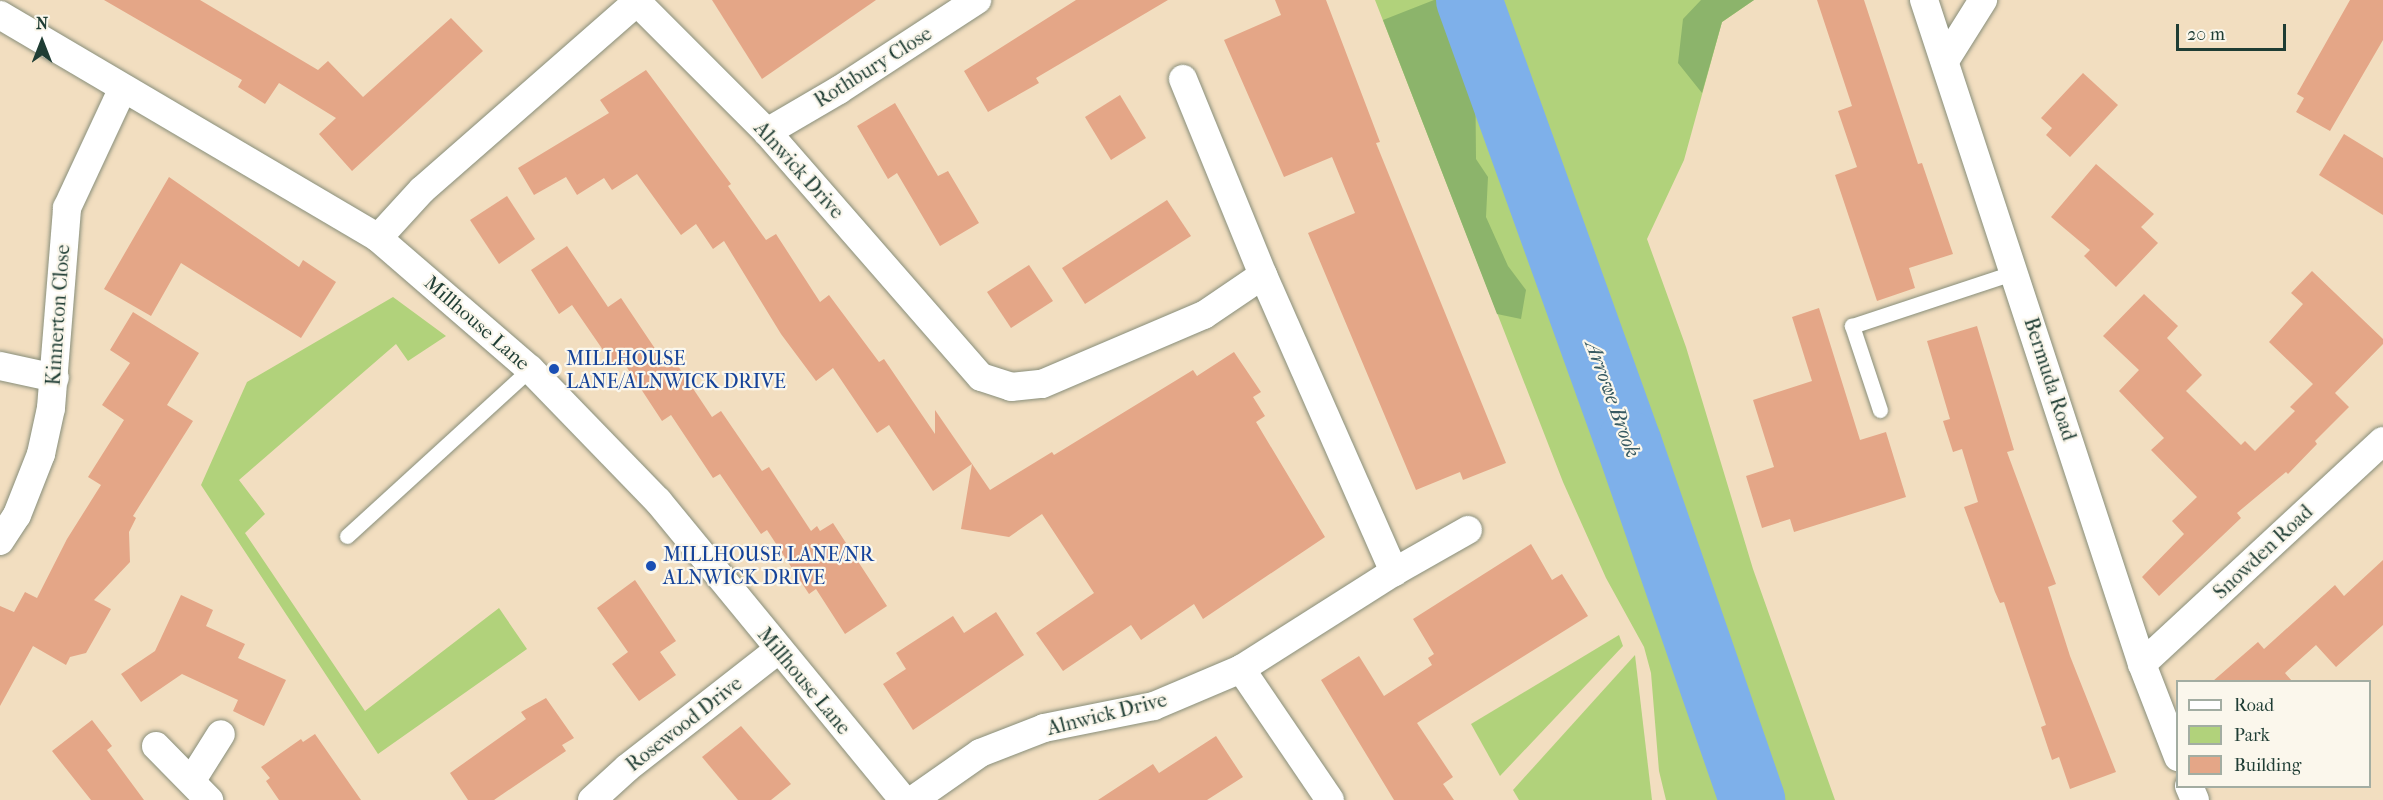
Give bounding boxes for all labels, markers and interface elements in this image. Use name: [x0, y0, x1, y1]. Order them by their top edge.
north arrow: [12, 12, 72, 72]
scale bar: [2179, 12, 2288, 50]
text: N: [36, 14, 48, 33]
street label: Rothbury Close: [810, 21, 936, 113]
text: 20 m: [2187, 24, 2225, 45]
street label: Alnwick Drive: [749, 116, 849, 224]
street label: Kinnerton Close: [41, 244, 75, 386]
street label: Millhouse Lane: [419, 271, 535, 375]
street label: Bermuda Road: [2019, 314, 2081, 444]
water label: Arrowe Brook: [1580, 337, 1646, 461]
place label: MILLHOUSE LANE/ALNWICK DRIVE: [566, 346, 786, 393]
marker: MILLHOUSE LANE/ALNWICK DRIVE: [547, 362, 561, 376]
street label: Snowden Road: [2208, 500, 2318, 604]
place label: MILLHOUSE LANE/NR ALNWICK DRIVE: [663, 542, 874, 589]
marker: MILLHOUSE LANE/NR ALNWICK DRIVE: [644, 559, 658, 573]
street label: Millhouse Lane: [752, 623, 856, 739]
street label: Rosewood Drive: [621, 671, 747, 777]
legend: [2176, 680, 2371, 788]
street label: Alnwick Drive: [1045, 688, 1169, 740]
text: Road: [2234, 695, 2274, 716]
text: Park: [2234, 725, 2270, 746]
text: Building: [2234, 755, 2301, 776]

